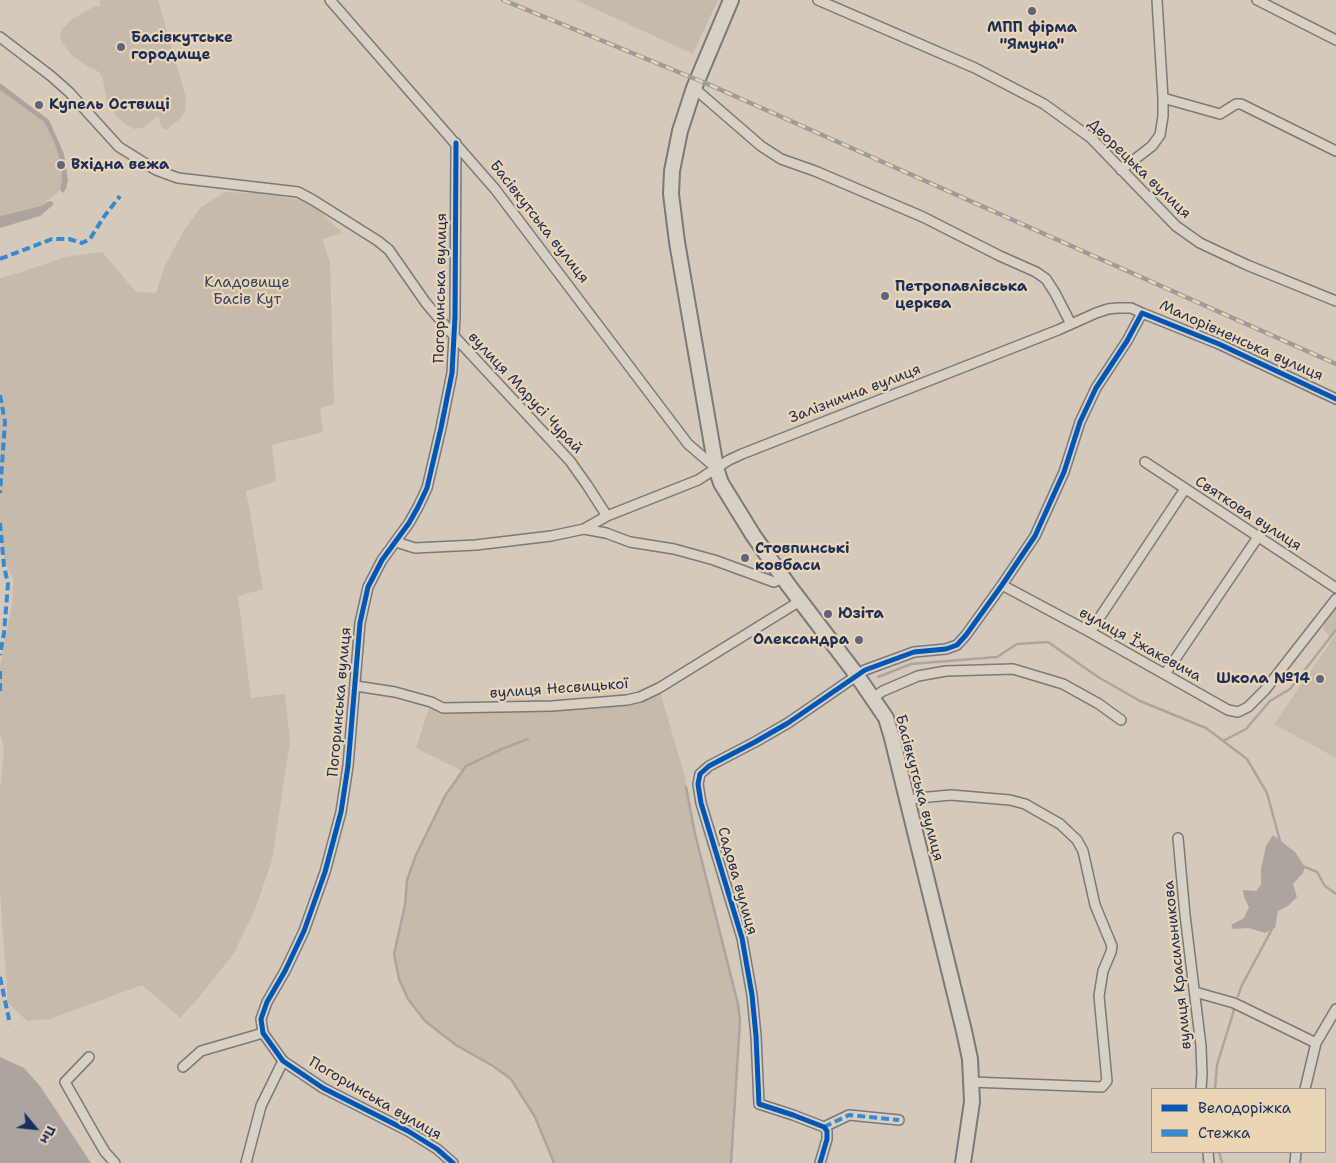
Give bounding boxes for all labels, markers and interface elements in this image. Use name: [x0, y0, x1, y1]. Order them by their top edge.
marker: МПП фірма "Ямуна": [1026, 5, 1038, 17]
place label: МПП фірма "Ямуна": [987, 19, 1077, 54]
place label: Басівкутське городище: [131, 29, 233, 64]
marker: Басівкутське городище: [115, 41, 127, 53]
place label: Купель Оствиці: [49, 96, 170, 114]
marker: Купель Оствиці: [33, 99, 45, 111]
street label: Дворецька вулиця: [1084, 115, 1194, 223]
place label: Вхідна вежа: [71, 156, 169, 174]
street label: Басівкутська вулиця: [485, 157, 593, 287]
marker: Вхідна вежа: [55, 159, 67, 171]
street label: Погоринська вулиця: [431, 213, 451, 363]
park label: Кладовище Басів Кут: [204, 274, 290, 309]
place label: Петропавлівська церква: [895, 278, 1027, 313]
marker: Петропавлівська церква: [879, 290, 891, 302]
street label: Малорівненська вулиця: [1156, 297, 1326, 385]
street label: вулиця Марусі Чурай: [464, 328, 586, 458]
street label: Залізнична вулиця: [787, 361, 923, 427]
street label: Святкова вулиця: [1191, 473, 1305, 555]
place label: Стовпинські ковбаси: [755, 540, 850, 575]
marker: Стовпинські ковбаси: [739, 552, 751, 564]
street label: вулиця Їжакевича: [1076, 604, 1204, 686]
place label: Юзіта: [838, 605, 884, 623]
marker: Юзіта: [822, 608, 834, 620]
street label: Погоринська вулиця: [324, 626, 356, 778]
place label: Олександра: [753, 631, 849, 649]
marker: Олександра: [853, 634, 865, 646]
place label: Школа №14: [1216, 670, 1310, 688]
marker: Школа №14: [1314, 673, 1326, 685]
street label: вулиця Несвицької: [489, 675, 629, 703]
street label: Басівкутська вулиця: [891, 713, 947, 863]
street label: Садова вулиця: [713, 825, 761, 937]
street label: вулиця Красильникова: [1160, 880, 1196, 1050]
street label: Погоринська вулиця: [305, 1054, 445, 1144]
legend: [1151, 1088, 1326, 1153]
text: Велодоріжка: [1198, 1098, 1291, 1118]
north arrow: [10, 1103, 60, 1153]
text: Пн: [36, 1123, 61, 1147]
text: Стежка: [1198, 1123, 1250, 1143]

